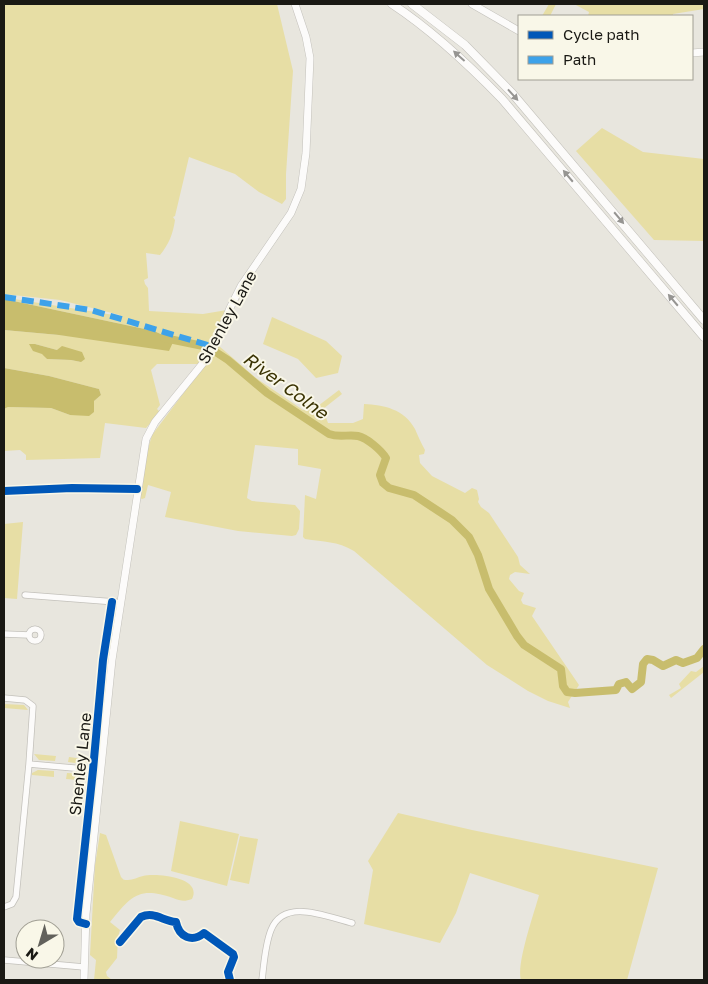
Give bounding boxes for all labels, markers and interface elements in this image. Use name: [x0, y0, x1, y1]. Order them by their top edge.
legend: [518, 15, 693, 80]
text: Cycle path: [563, 25, 639, 43]
one-way arrow: [453, 50, 465, 62]
text: Path: [563, 50, 596, 68]
one-way arrow: [507, 88, 519, 100]
one-way arrow: [563, 170, 574, 182]
one-way arrow: [613, 211, 624, 224]
street label: Shenley Lane: [193, 267, 261, 367]
one-way arrow: [668, 294, 679, 306]
water label: River Colne: [239, 347, 334, 424]
street label: Shenley Lane: [65, 711, 95, 817]
north arrow: [15, 919, 65, 969]
text: N: [22, 945, 41, 965]

